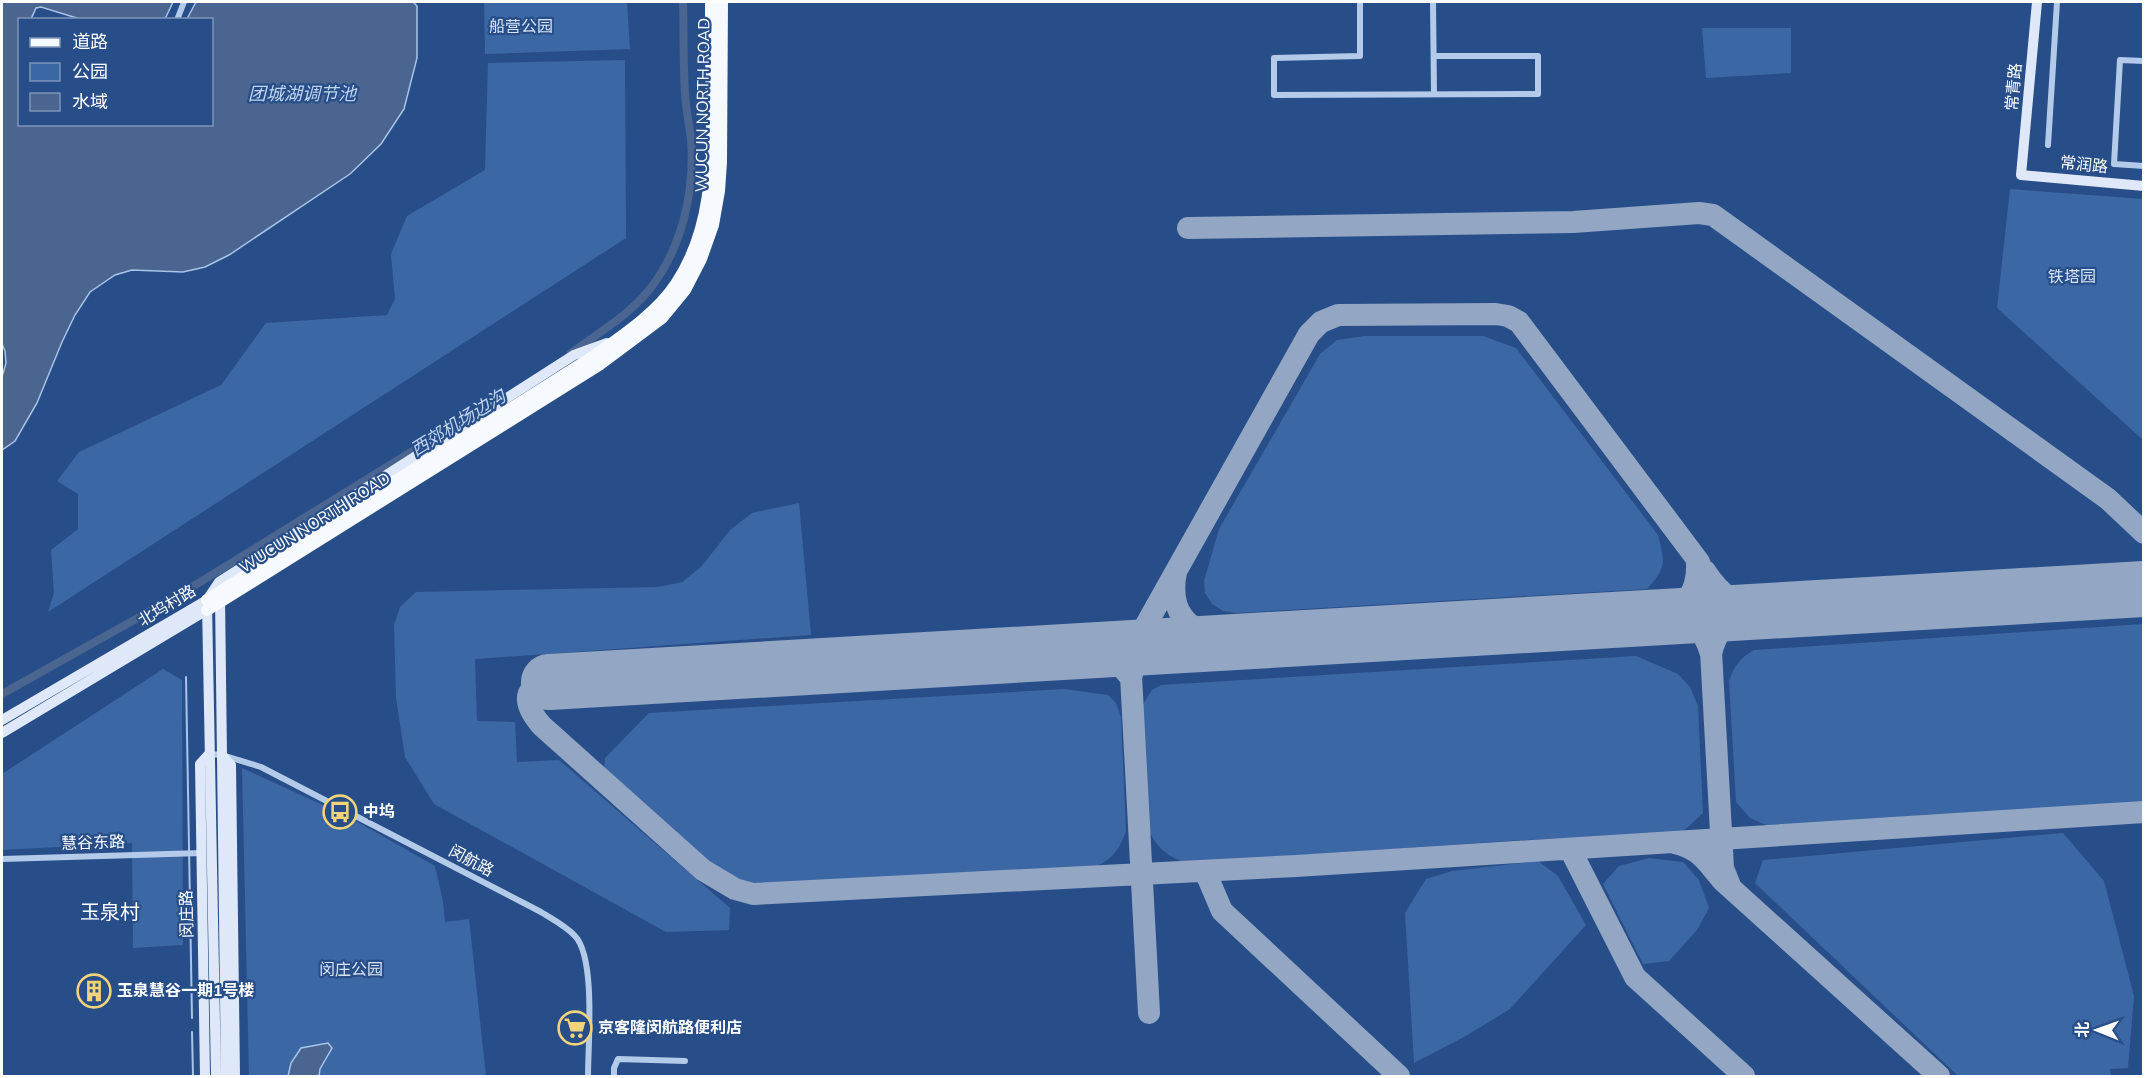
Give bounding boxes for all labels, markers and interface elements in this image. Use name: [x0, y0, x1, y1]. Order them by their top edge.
park label: 船营公园: [489, 16, 553, 38]
legend: [18, 18, 213, 126]
street label: WUCUN NORTH ROAD: [690, 18, 716, 192]
text: 道路: [72, 30, 108, 54]
text: 公园: [72, 60, 108, 84]
street label: 常青路: [2001, 62, 2027, 112]
water label: 团城湖调节池: [248, 82, 358, 106]
text: 水域: [72, 90, 108, 114]
street label: 常润路: [2059, 152, 2109, 178]
park label: 铁塔园: [2048, 266, 2096, 288]
water label: 西郊机场边沟: [406, 383, 512, 462]
street label: WUCUN NORTH ROAD: [235, 467, 395, 579]
street label: 北坞村路: [134, 580, 200, 632]
bus stop icon: 中坞: [322, 794, 358, 830]
place label: 中坞: [363, 801, 395, 823]
street label: 慧谷东路: [61, 831, 125, 855]
street label: 闵航路: [445, 840, 497, 882]
street label: 闵庄路: [176, 890, 198, 938]
district label: 玉泉村: [80, 899, 140, 926]
park label: 闵庄公园: [319, 959, 383, 981]
building icon: 玉泉慧谷一期1号楼: [76, 973, 112, 1009]
place label: 玉泉慧谷一期1号楼: [117, 980, 255, 1002]
north arrow: [2067, 1000, 2127, 1060]
supermarket icon: 京客隆闵航路便利店: [557, 1010, 593, 1046]
place label: 京客隆闵航路便利店: [598, 1017, 742, 1039]
text: 北: [2072, 1022, 2094, 1038]

